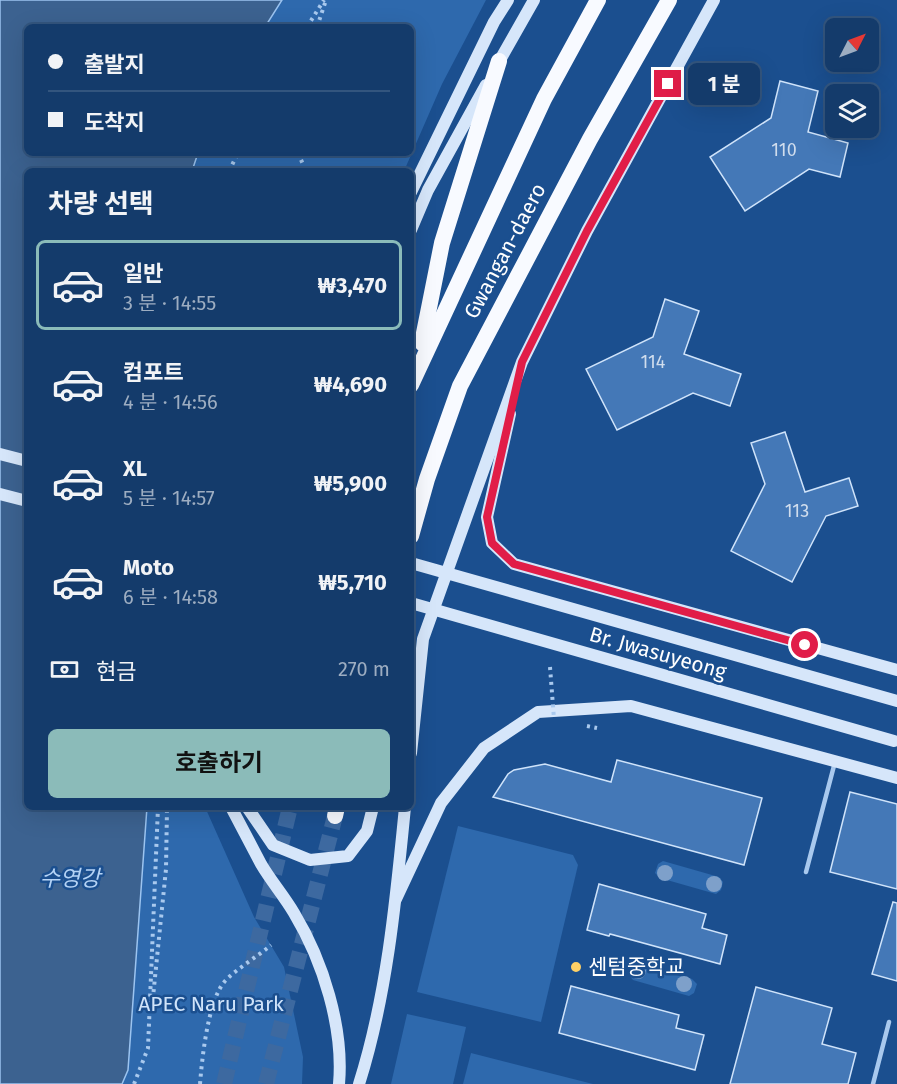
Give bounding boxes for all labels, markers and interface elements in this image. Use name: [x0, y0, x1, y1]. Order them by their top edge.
north arrow: [825, 18, 879, 72]
map controls: [825, 18, 879, 138]
text: 출발지: [84, 51, 145, 78]
callout: 1 분: [689, 63, 761, 105]
route end: [654, 70, 681, 97]
text: 1 분: [708, 72, 740, 96]
button: layers: [825, 84, 879, 138]
text: 도착지: [84, 109, 145, 136]
house number: 110: [771, 139, 797, 161]
street label: Gwangan-daero: [458, 179, 552, 323]
text: 차량 선택: [48, 188, 154, 220]
icon: car: [51, 258, 105, 312]
text: 일반: [123, 260, 163, 287]
text: ₩3,470: [317, 272, 387, 299]
text: 3 분 · 14:55: [123, 291, 216, 315]
house number: 114: [641, 351, 666, 373]
icon: car: [51, 357, 105, 411]
text: 컴포트: [123, 359, 184, 386]
text: ₩4,690: [314, 371, 387, 398]
text: 4 분 · 14:56: [123, 390, 218, 414]
text: XL: [123, 455, 147, 482]
icon: car: [51, 456, 105, 510]
text: ₩5,900: [314, 470, 387, 497]
text: 5 분 · 14:57: [123, 486, 215, 510]
house number: 113: [785, 500, 809, 522]
text: Moto: [123, 554, 174, 581]
icon: car: [51, 555, 105, 609]
text: ₩5,710: [318, 569, 387, 596]
text: 6 분 · 14:58: [123, 585, 218, 609]
street label: Br. Jwasuyeong: [586, 621, 730, 685]
route start: [791, 631, 818, 658]
icon: cash: [48, 653, 81, 686]
text: 270 m: [338, 657, 390, 681]
text: 현금: [96, 658, 136, 685]
button: 호출하기: [48, 729, 390, 798]
water label: 수영강: [40, 865, 103, 892]
place label: 센텀중학교: [588, 954, 685, 980]
marker: 센텀중학교: [569, 960, 583, 974]
park label: APEC Naru Park: [138, 991, 284, 1017]

